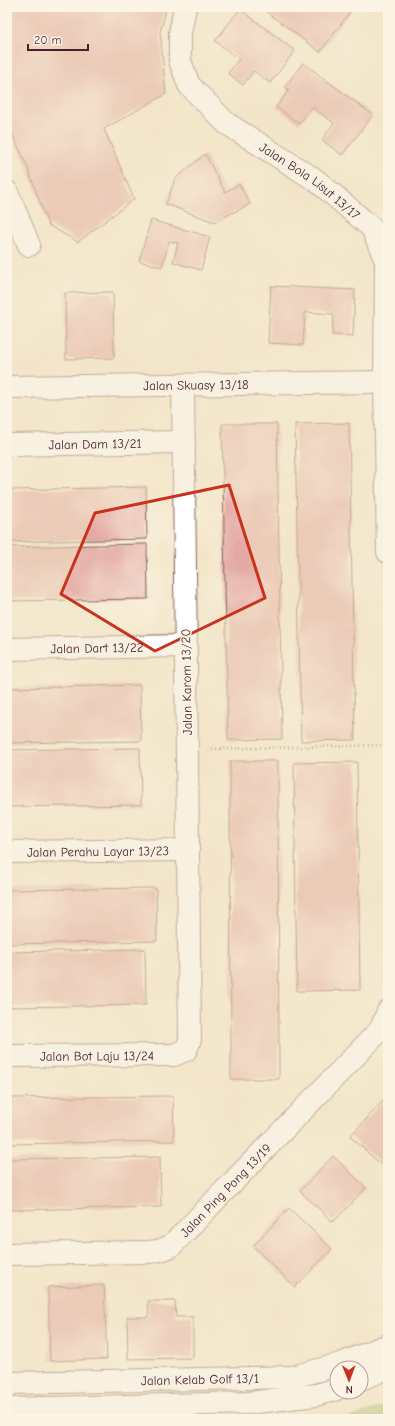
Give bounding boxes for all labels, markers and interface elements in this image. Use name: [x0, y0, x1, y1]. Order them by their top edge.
scale bar: [28, 26, 88, 52]
text: 20 m: [34, 33, 62, 47]
street label: Jalan Bola Lisut 13/17: [257, 139, 363, 222]
street label: Jalan Skuasy 13/18: [143, 377, 249, 393]
street label: Jalan Dam 13/21: [48, 436, 142, 452]
street label: Jalan Karom 13/20: [178, 628, 195, 735]
street label: Jalan Dart 13/22: [50, 640, 144, 656]
street label: Jalan Perahu Layar 13/23: [27, 843, 169, 860]
street label: Jalan Bot Laju 13/24: [40, 1048, 154, 1064]
street label: Jalan Ping Pong 13/19: [177, 1140, 274, 1240]
north arrow: [329, 1360, 369, 1400]
street label: Jalan Kelab Golf 13/1: [141, 1371, 259, 1388]
text: N: [345, 1383, 353, 1396]

